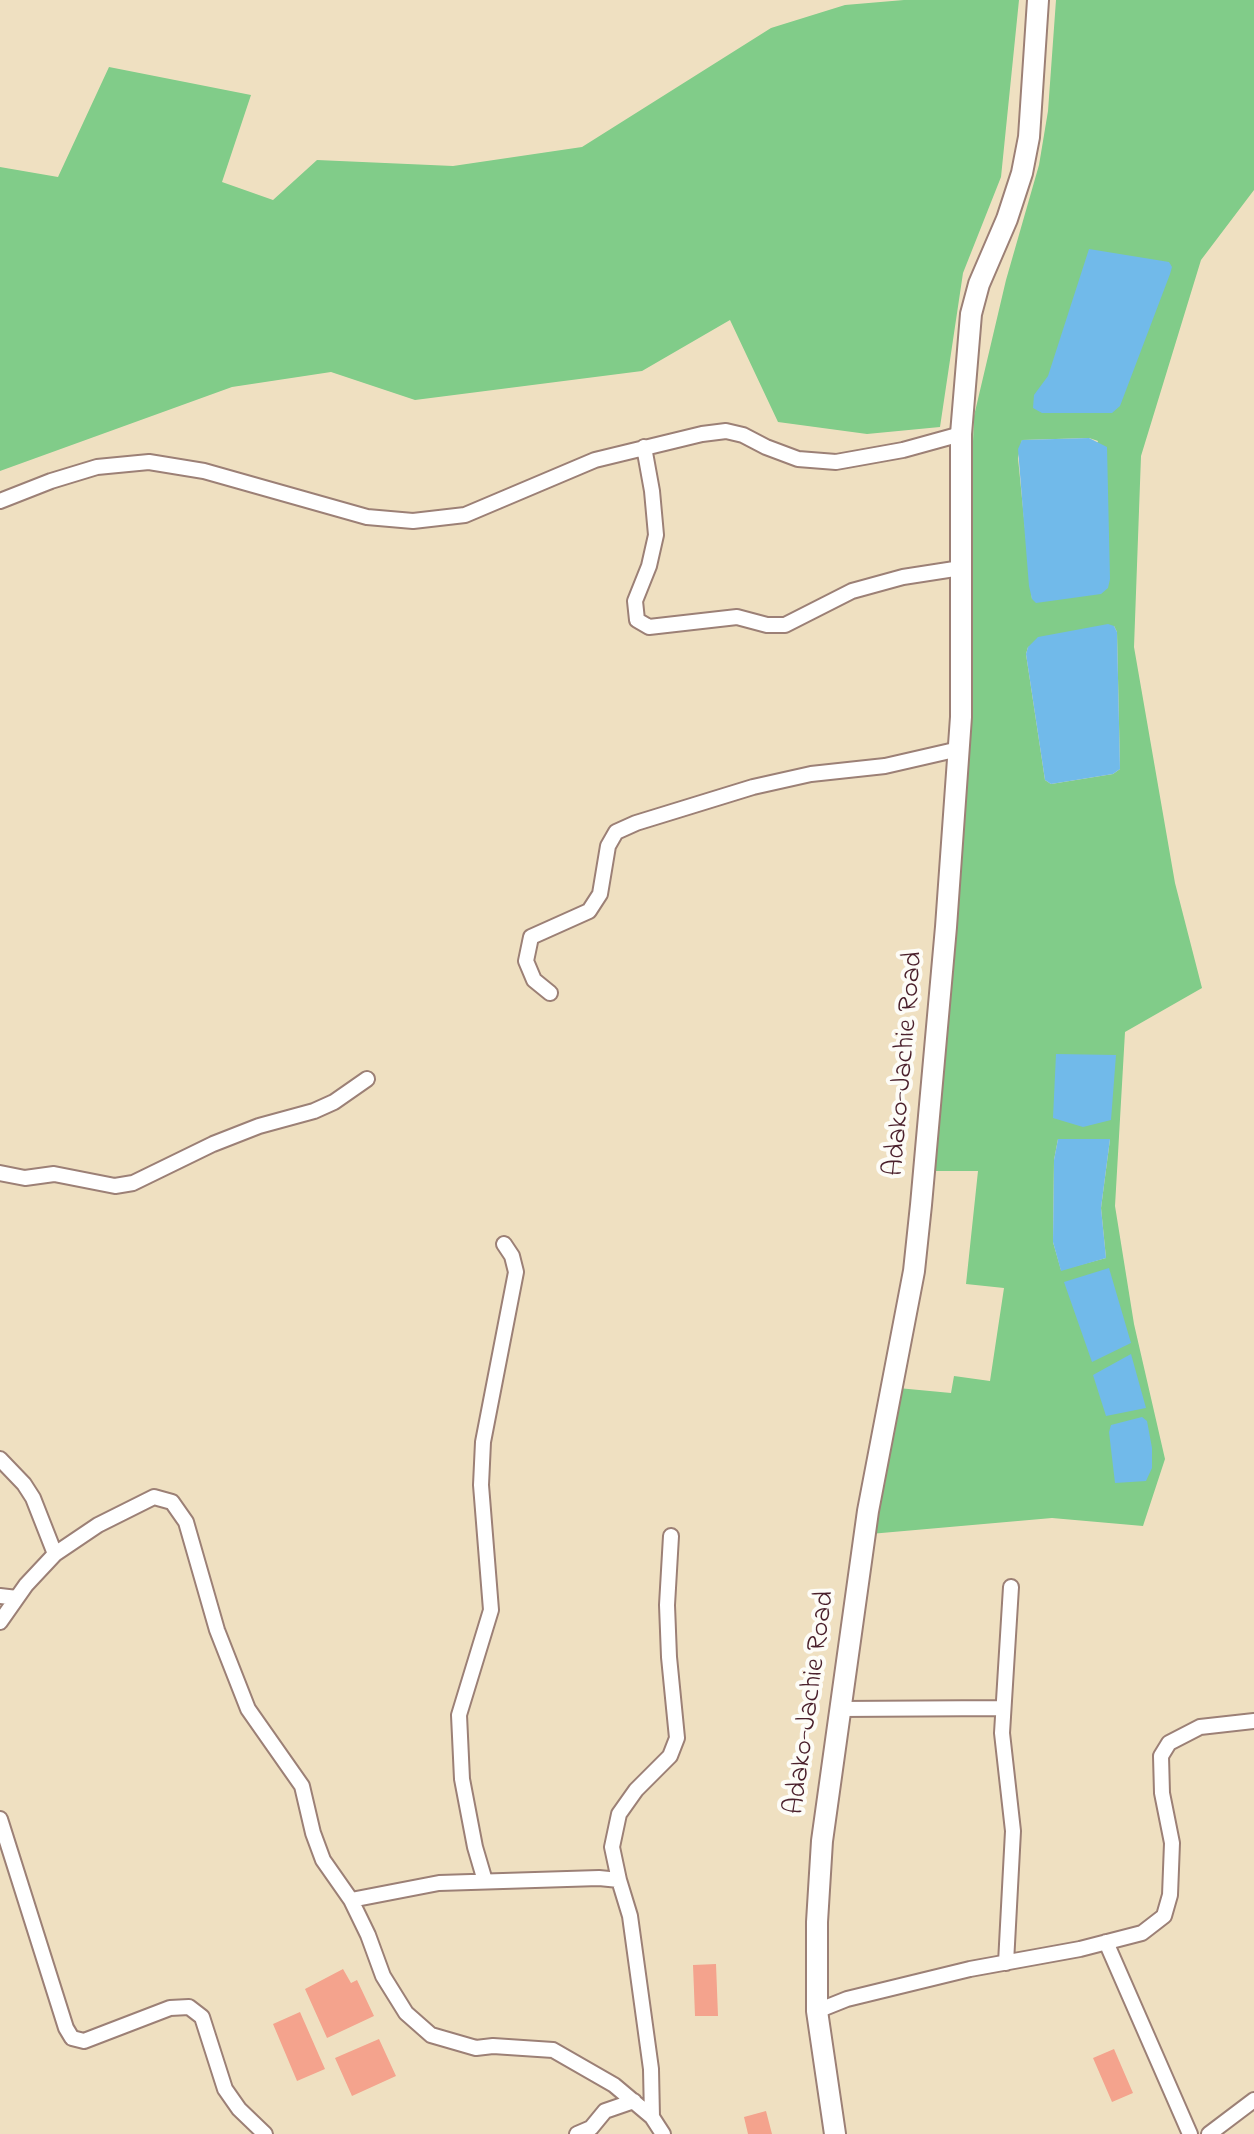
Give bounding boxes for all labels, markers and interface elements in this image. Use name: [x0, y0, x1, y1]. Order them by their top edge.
street label: Adako-Jachie Road: [879, 950, 933, 1178]
street label: Adako-Jachie Road: [780, 1589, 844, 1817]

